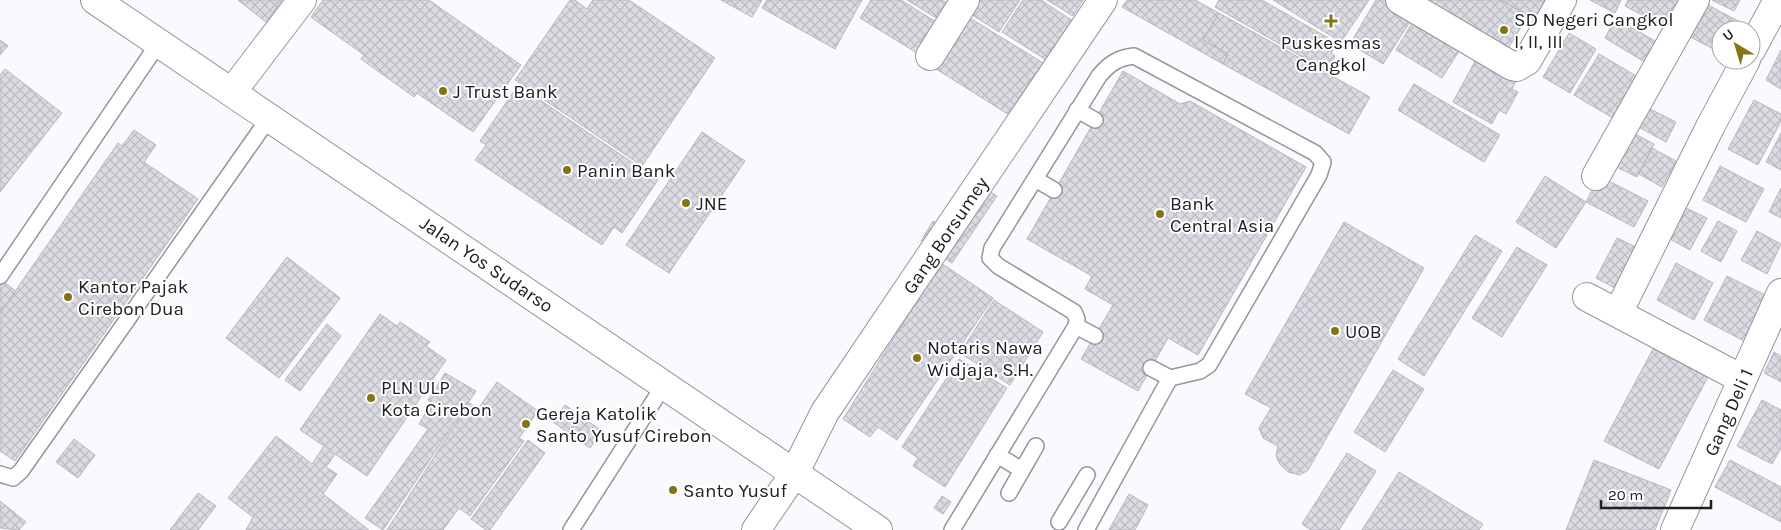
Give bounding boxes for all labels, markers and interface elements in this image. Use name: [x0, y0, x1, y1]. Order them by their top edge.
place label: SD Negeri Cangkol I, II, III: [1514, 9, 1674, 53]
marker: Puskesmas Cangkol: [1324, 14, 1338, 28]
north arrow: [1711, 20, 1761, 70]
marker: SD Negeri Cangkol I, II, III: [1498, 24, 1510, 36]
text: U: [1719, 25, 1737, 45]
place label: Puskesmas Cangkol: [1281, 32, 1381, 76]
place label: J Trust Bank: [453, 81, 558, 103]
marker: J Trust Bank: [437, 85, 449, 97]
place label: Panin Bank: [577, 160, 676, 182]
marker: Panin Bank: [561, 164, 573, 176]
street label: Gang Borsumey: [899, 173, 993, 298]
place label: JNE: [696, 193, 727, 215]
place label: Bank Central Asia: [1170, 193, 1274, 237]
marker: JNE: [680, 197, 692, 209]
marker: Bank Central Asia: [1154, 208, 1166, 220]
street label: Jalan Yos Sudarso: [416, 212, 557, 318]
place label: Kantor Pajak Cirebon Dua: [78, 276, 189, 320]
marker: Kantor Pajak Cirebon Dua: [62, 291, 74, 303]
place label: UOB: [1345, 321, 1381, 343]
marker: UOB: [1329, 325, 1341, 337]
place label: Notaris Nawa Widjaja, S.H.: [927, 337, 1043, 381]
marker: Notaris Nawa Widjaja, S.H.: [911, 352, 923, 364]
street label: Gang Deli 1: [1700, 365, 1758, 460]
place label: PLN ULP Kota Cirebon: [381, 377, 492, 421]
marker: PLN ULP Kota Cirebon: [365, 392, 377, 404]
place label: Gereja Katolik Santo Yusuf Cirebon: [536, 403, 712, 447]
marker: Gereja Katolik Santo Yusuf Cirebon: [520, 418, 532, 430]
scale bar: [1601, 478, 1711, 510]
place label: Santo Yusuf: [683, 480, 788, 502]
marker: Santo Yusuf: [667, 484, 679, 496]
text: 20 m: [1608, 486, 1643, 504]

